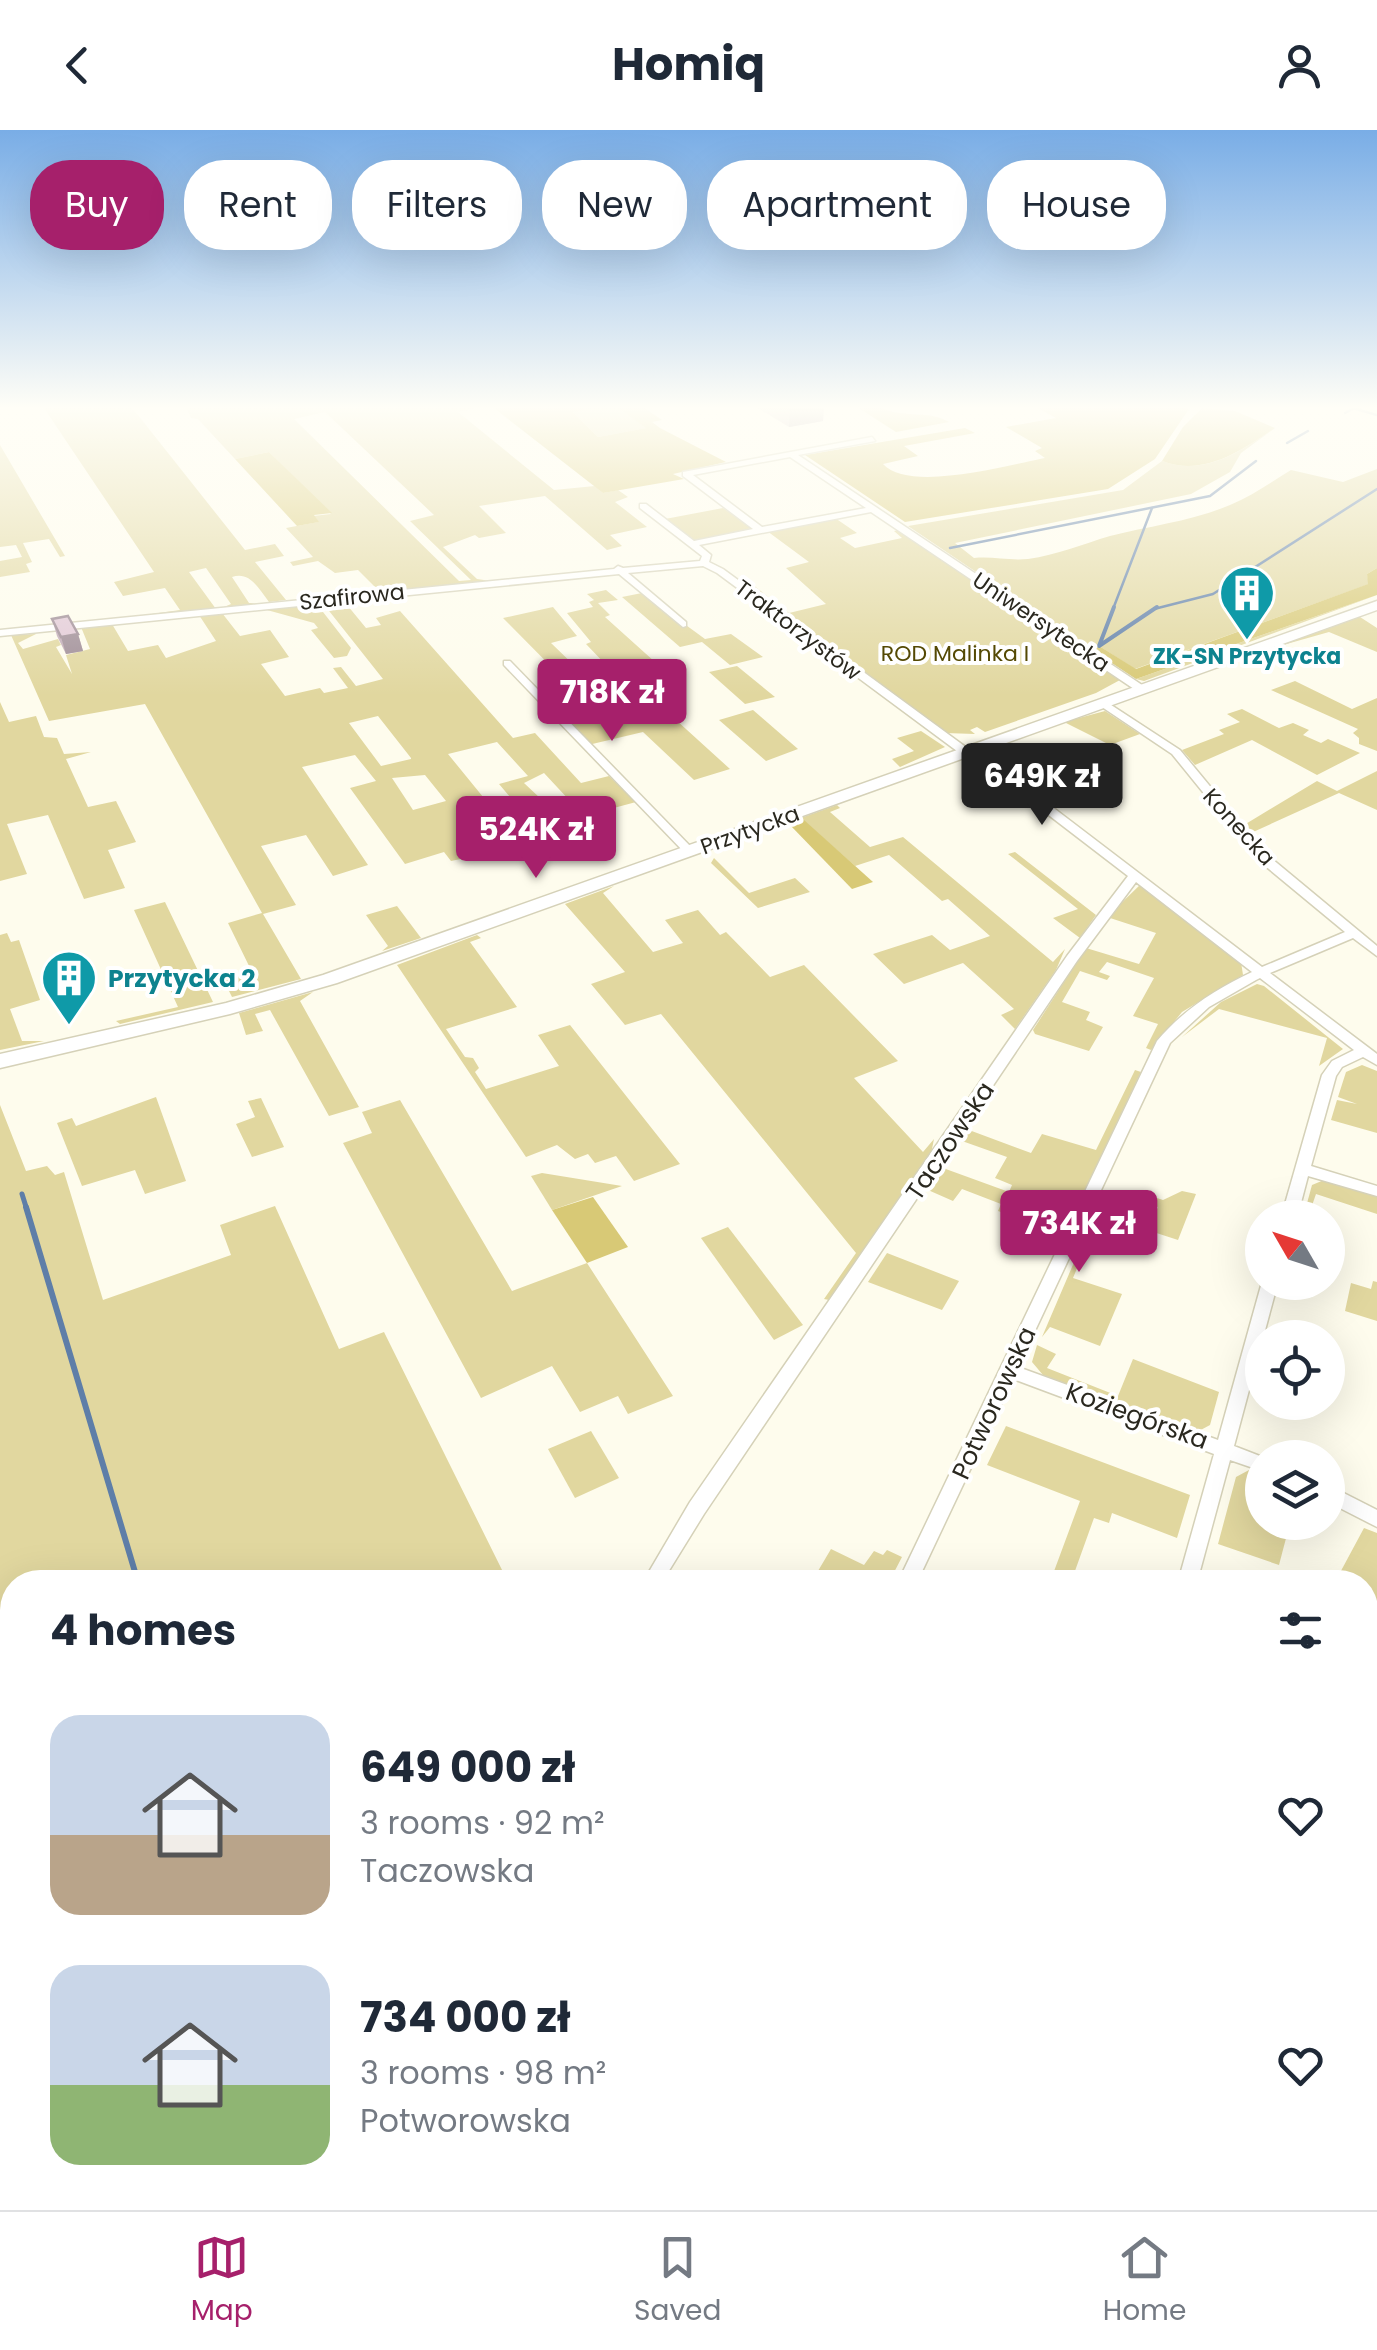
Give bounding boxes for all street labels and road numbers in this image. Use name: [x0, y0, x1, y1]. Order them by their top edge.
street label: Uniwersytecka: [966, 565, 1116, 679]
street label: Traktorzystów: [729, 572, 867, 688]
street label: Szafirowa: [298, 576, 406, 618]
street label: Konecka: [1196, 781, 1282, 873]
street label: Przytycka: [696, 798, 804, 862]
street label: Taczowska: [897, 1075, 1003, 1207]
street label: Potworowska: [943, 1321, 1045, 1485]
street label: Koziegórska: [1061, 1374, 1213, 1458]

